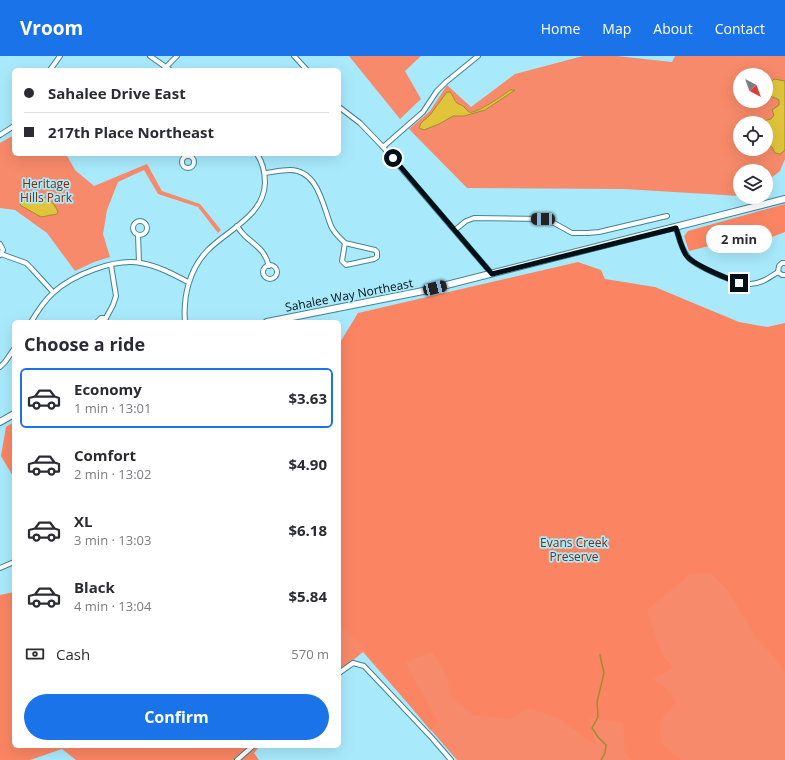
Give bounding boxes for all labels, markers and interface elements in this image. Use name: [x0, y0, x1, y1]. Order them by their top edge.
text: Vroom: [20, 15, 83, 41]
text: Home: [541, 19, 580, 38]
text: Map: [602, 19, 631, 38]
text: About: [653, 19, 693, 38]
text: Contact: [715, 19, 765, 38]
north arrow: [733, 68, 773, 108]
map controls: [733, 68, 773, 204]
text: Sahalee Drive East: [48, 83, 186, 103]
button: locate: [733, 116, 773, 156]
text: 217th Place Northeast: [48, 122, 214, 142]
route start: [384, 149, 402, 167]
button: layers: [733, 164, 773, 204]
park label: Heritage Hills Park: [20, 175, 73, 206]
car: [531, 213, 555, 225]
callout: 2 min: [706, 225, 772, 253]
text: 2 min: [721, 230, 757, 248]
street label: Sahalee Way Northeast: [284, 274, 414, 316]
route end: [730, 274, 748, 292]
car: [422, 279, 448, 297]
text: Choose a ride: [24, 332, 145, 356]
text: Economy: [74, 379, 142, 399]
icon: car: [26, 380, 62, 416]
text: $3.63: [288, 388, 327, 408]
text: 1 min · 13:01: [74, 399, 151, 417]
text: Comfort: [74, 445, 136, 465]
icon: car: [26, 446, 62, 482]
text: $4.90: [288, 454, 327, 474]
text: 2 min · 13:02: [74, 465, 151, 483]
text: XL: [74, 511, 92, 531]
icon: car: [26, 512, 62, 548]
text: $6.18: [288, 520, 327, 540]
text: 3 min · 13:03: [74, 531, 151, 549]
park label: Evans Creek Preserve: [540, 534, 609, 565]
text: Black: [74, 577, 115, 597]
icon: car: [26, 578, 62, 614]
text: $5.84: [288, 586, 327, 606]
text: 4 min · 13:04: [74, 597, 151, 615]
icon: cash: [24, 643, 46, 665]
text: Cash: [56, 644, 90, 664]
text: 570 m: [291, 645, 329, 663]
button: Confirm: [24, 694, 329, 740]

